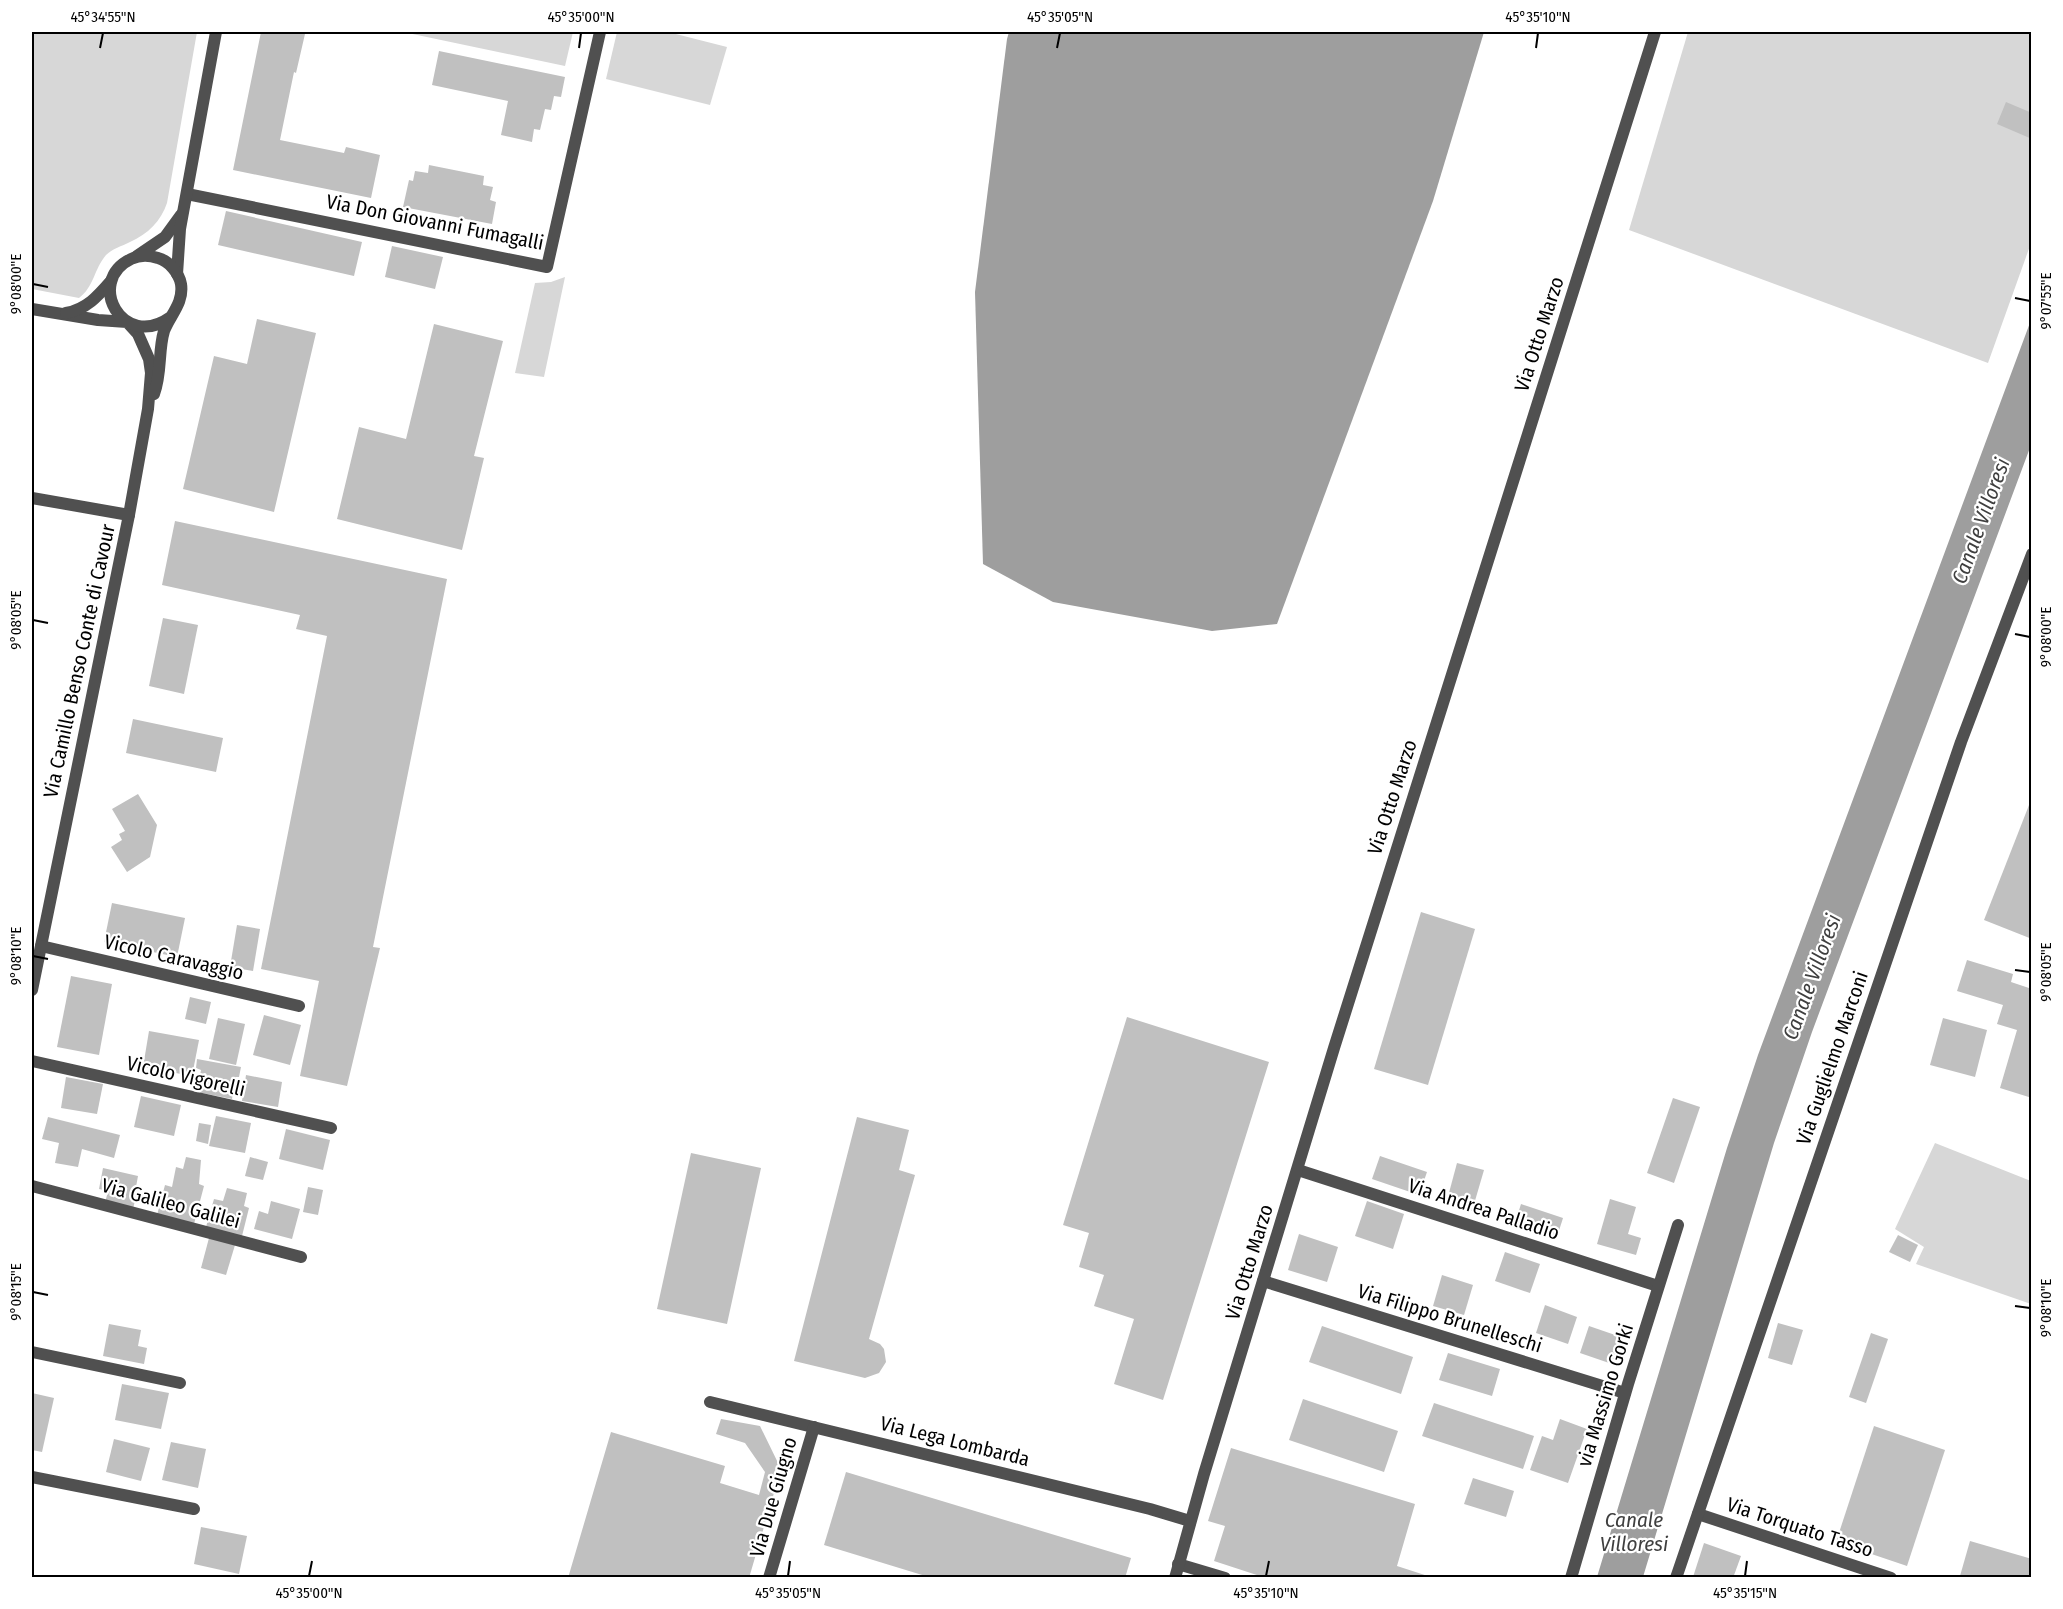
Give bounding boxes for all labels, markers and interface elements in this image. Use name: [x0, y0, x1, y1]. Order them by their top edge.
text: 45°34'55"N: [70, 8, 136, 26]
text: 45°35'00"N: [547, 8, 615, 26]
text: 45°35'05"N: [1027, 8, 1093, 26]
text: 45°35'10"N: [1505, 8, 1571, 26]
street label: Via Don Giovanni Fumagalli: [324, 189, 546, 255]
text: 9°08'00"E: [7, 254, 25, 314]
text: 9°07'55"E: [2037, 272, 2055, 330]
street label: Via Otto Marzo: [1509, 274, 1569, 394]
water label: Canale Villoresi: [1946, 454, 2016, 587]
street label: Via Camillo Benso Conte di Cavour: [38, 522, 120, 800]
text: 9°08'05"E: [7, 590, 25, 650]
text: 9°08'00"E: [2037, 607, 2055, 667]
street label: Via Otto Marzo: [1362, 737, 1422, 857]
water label: Canale Villoresi: [1777, 910, 1847, 1043]
text: 9°08'10"E: [7, 927, 25, 985]
street label: Vicolo Caravaggio: [102, 929, 246, 985]
text: 9°08'05"E: [2037, 942, 2055, 1002]
street label: Via Guglielmo Marconi: [1791, 968, 1873, 1148]
street label: Vicolo Vigorelli: [124, 1051, 248, 1101]
street label: Via Galileo Galilei: [99, 1173, 243, 1233]
street label: Via Andrea Palladio: [1405, 1173, 1563, 1245]
street label: Via Otto Marzo: [1220, 1201, 1278, 1323]
text: 9°08'15"E: [7, 1263, 25, 1321]
street label: Via Filippo Brunelleschi: [1355, 1279, 1545, 1357]
text: 9°08'10"E: [2037, 1279, 2055, 1337]
street label: via Massimo Gorki: [1572, 1321, 1638, 1469]
street label: Via Lega Lombarda: [878, 1411, 1032, 1471]
street label: Via Due Giugno: [744, 1434, 802, 1560]
street label: Via Torquato Tasso: [1724, 1492, 1876, 1562]
water label: Canale Villoresi: [1600, 1507, 1669, 1557]
text: 45°35'00"N: [275, 1584, 343, 1602]
text: 45°35'05"N: [755, 1584, 821, 1602]
text: 45°35'10"N: [1233, 1584, 1299, 1602]
text: 45°35'15"N: [1713, 1584, 1777, 1602]

